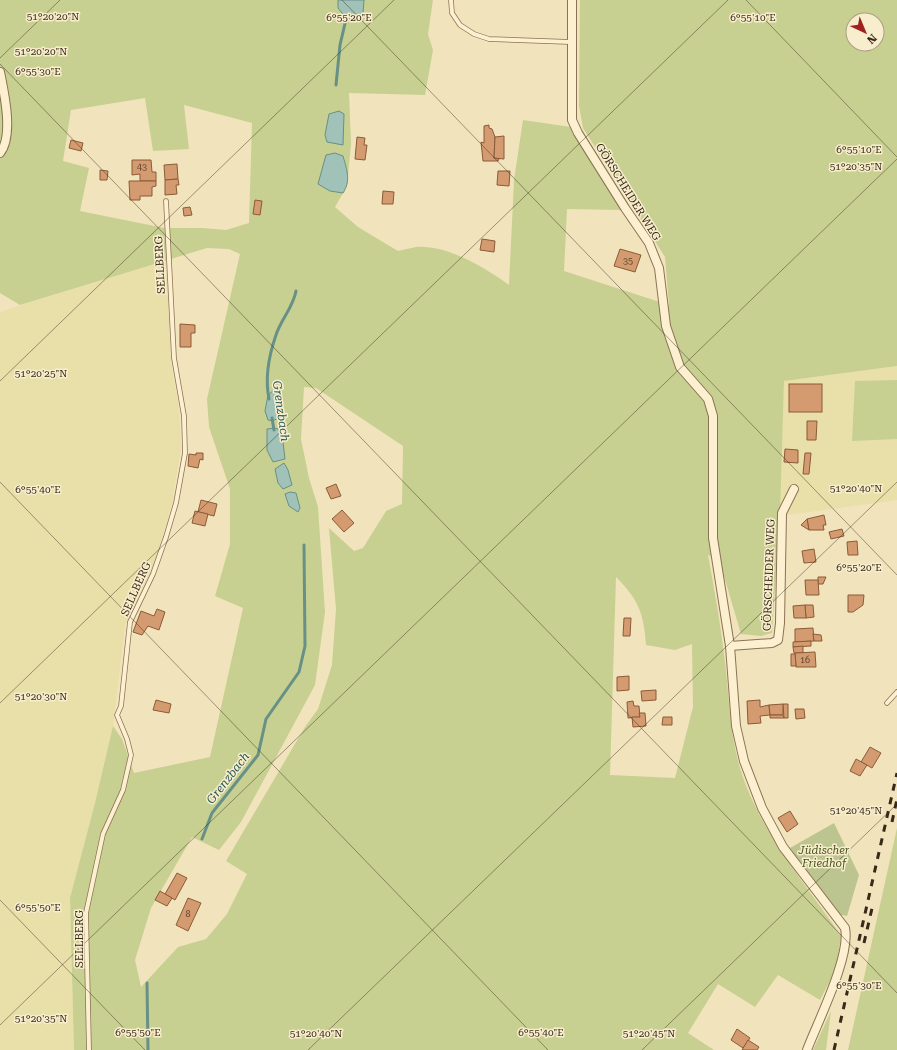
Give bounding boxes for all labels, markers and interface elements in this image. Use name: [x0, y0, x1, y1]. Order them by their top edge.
text: 51°20'20"N: [27, 11, 79, 22]
text: 6°55'20"E: [326, 12, 372, 23]
text: 6°55'10"E: [730, 12, 776, 23]
north arrow: [845, 12, 885, 52]
text: N: [864, 31, 879, 47]
text: 51°20'20"N: [15, 46, 67, 57]
text: 6°55'30"E: [15, 66, 61, 77]
street label: GÖRSCHEIDER WEG: [593, 140, 664, 244]
text: 6°55'10"E: [836, 144, 882, 155]
text: 51°20'35"N: [830, 161, 882, 172]
house number: 43: [137, 162, 147, 172]
street label: SELLBERG: [152, 235, 168, 294]
house number: 35: [623, 256, 633, 266]
text: 51°20'25"N: [15, 368, 67, 379]
water label: Grenzbach: [270, 380, 292, 442]
text: 51°20'40"N: [830, 483, 882, 494]
text: 6°55'40"E: [15, 484, 61, 495]
street label: GÖRSCHEIDER WEG: [760, 518, 777, 631]
street label: SELLBERG: [118, 559, 154, 618]
text: 6°55'20"E: [836, 562, 882, 573]
house number: 16: [800, 655, 810, 665]
text: 51°20'30"N: [15, 691, 67, 702]
water label: Grenzbach: [204, 750, 252, 806]
text: 51°20'45"N: [830, 805, 882, 816]
park label: Jüdischer Friedhof: [798, 844, 850, 870]
text: 6°55'50"E: [15, 902, 61, 913]
street label: SELLBERG: [73, 909, 86, 968]
house number: 8: [185, 909, 191, 919]
text: 6°55'30"E: [836, 980, 882, 991]
text: 51°20'35"N: [15, 1013, 67, 1024]
text: 6°55'50"E: [115, 1027, 161, 1038]
text: 6°55'40"E: [518, 1027, 564, 1038]
text: 51°20'40"N: [290, 1028, 342, 1039]
text: 51°20'45"N: [623, 1028, 675, 1039]

